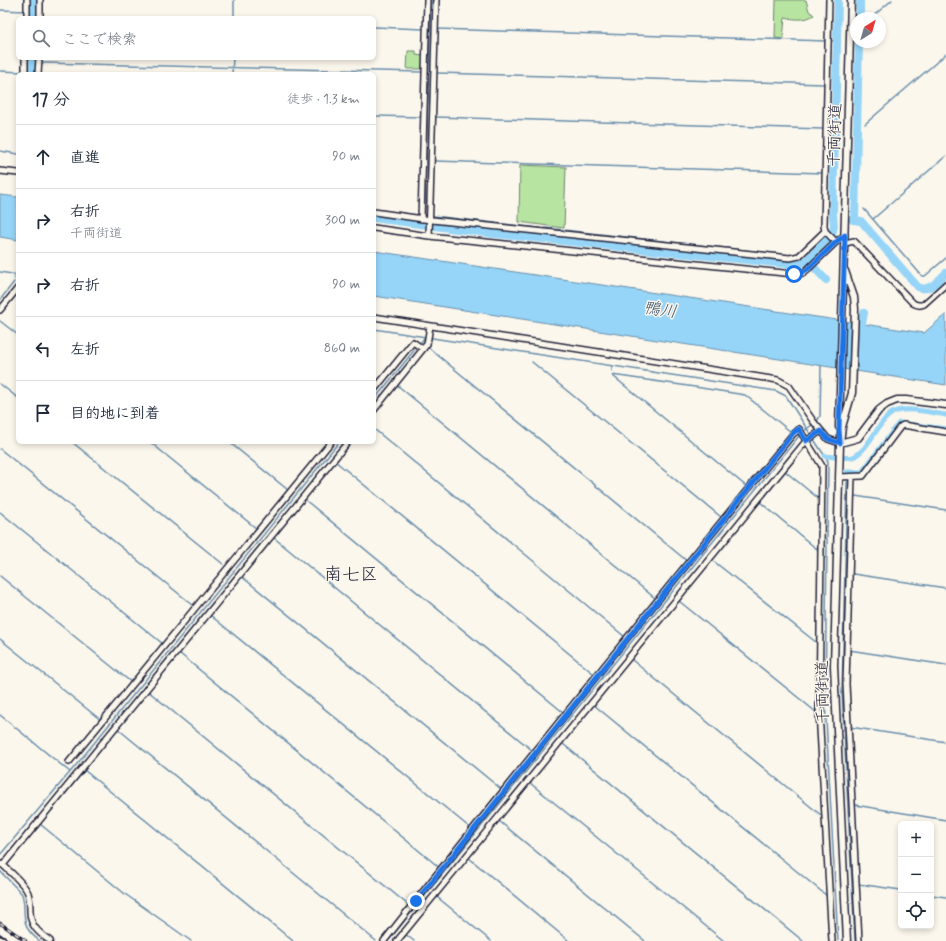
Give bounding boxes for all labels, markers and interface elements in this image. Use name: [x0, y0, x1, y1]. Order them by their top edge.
north arrow: [850, 12, 886, 48]
search box: [16, 16, 376, 60]
icon: search: [30, 27, 52, 49]
text: ここで検索: [62, 30, 137, 50]
text: 17 分: [32, 89, 70, 111]
text: 徒歩 · 1.3 km: [287, 91, 360, 108]
street label: 千両街道: [823, 103, 847, 167]
icon: ahead: [32, 146, 54, 168]
text: 直進: [70, 148, 100, 168]
text: 90 m: [332, 148, 360, 165]
text: 右折: [70, 202, 100, 222]
icon: right: [32, 210, 54, 232]
text: 300 m: [325, 212, 360, 229]
text: 千両街道: [70, 225, 122, 242]
route start: [785, 265, 803, 283]
icon: right: [32, 274, 54, 296]
text: 右折: [70, 276, 100, 296]
text: 90 m: [332, 276, 360, 293]
water label: 鴨川: [642, 297, 678, 323]
icon: left: [32, 338, 54, 360]
text: 左折: [70, 340, 100, 360]
text: 860 m: [324, 340, 360, 357]
icon: arrive: [32, 402, 54, 424]
text: 目的地に到着: [70, 404, 160, 424]
district label: 南七区: [324, 563, 378, 587]
street label: 千両街道: [812, 660, 834, 724]
map controls: [898, 821, 934, 929]
button: +: [898, 821, 934, 857]
button: −: [898, 857, 934, 893]
route end: [407, 892, 425, 910]
button: locate: [898, 893, 934, 929]

